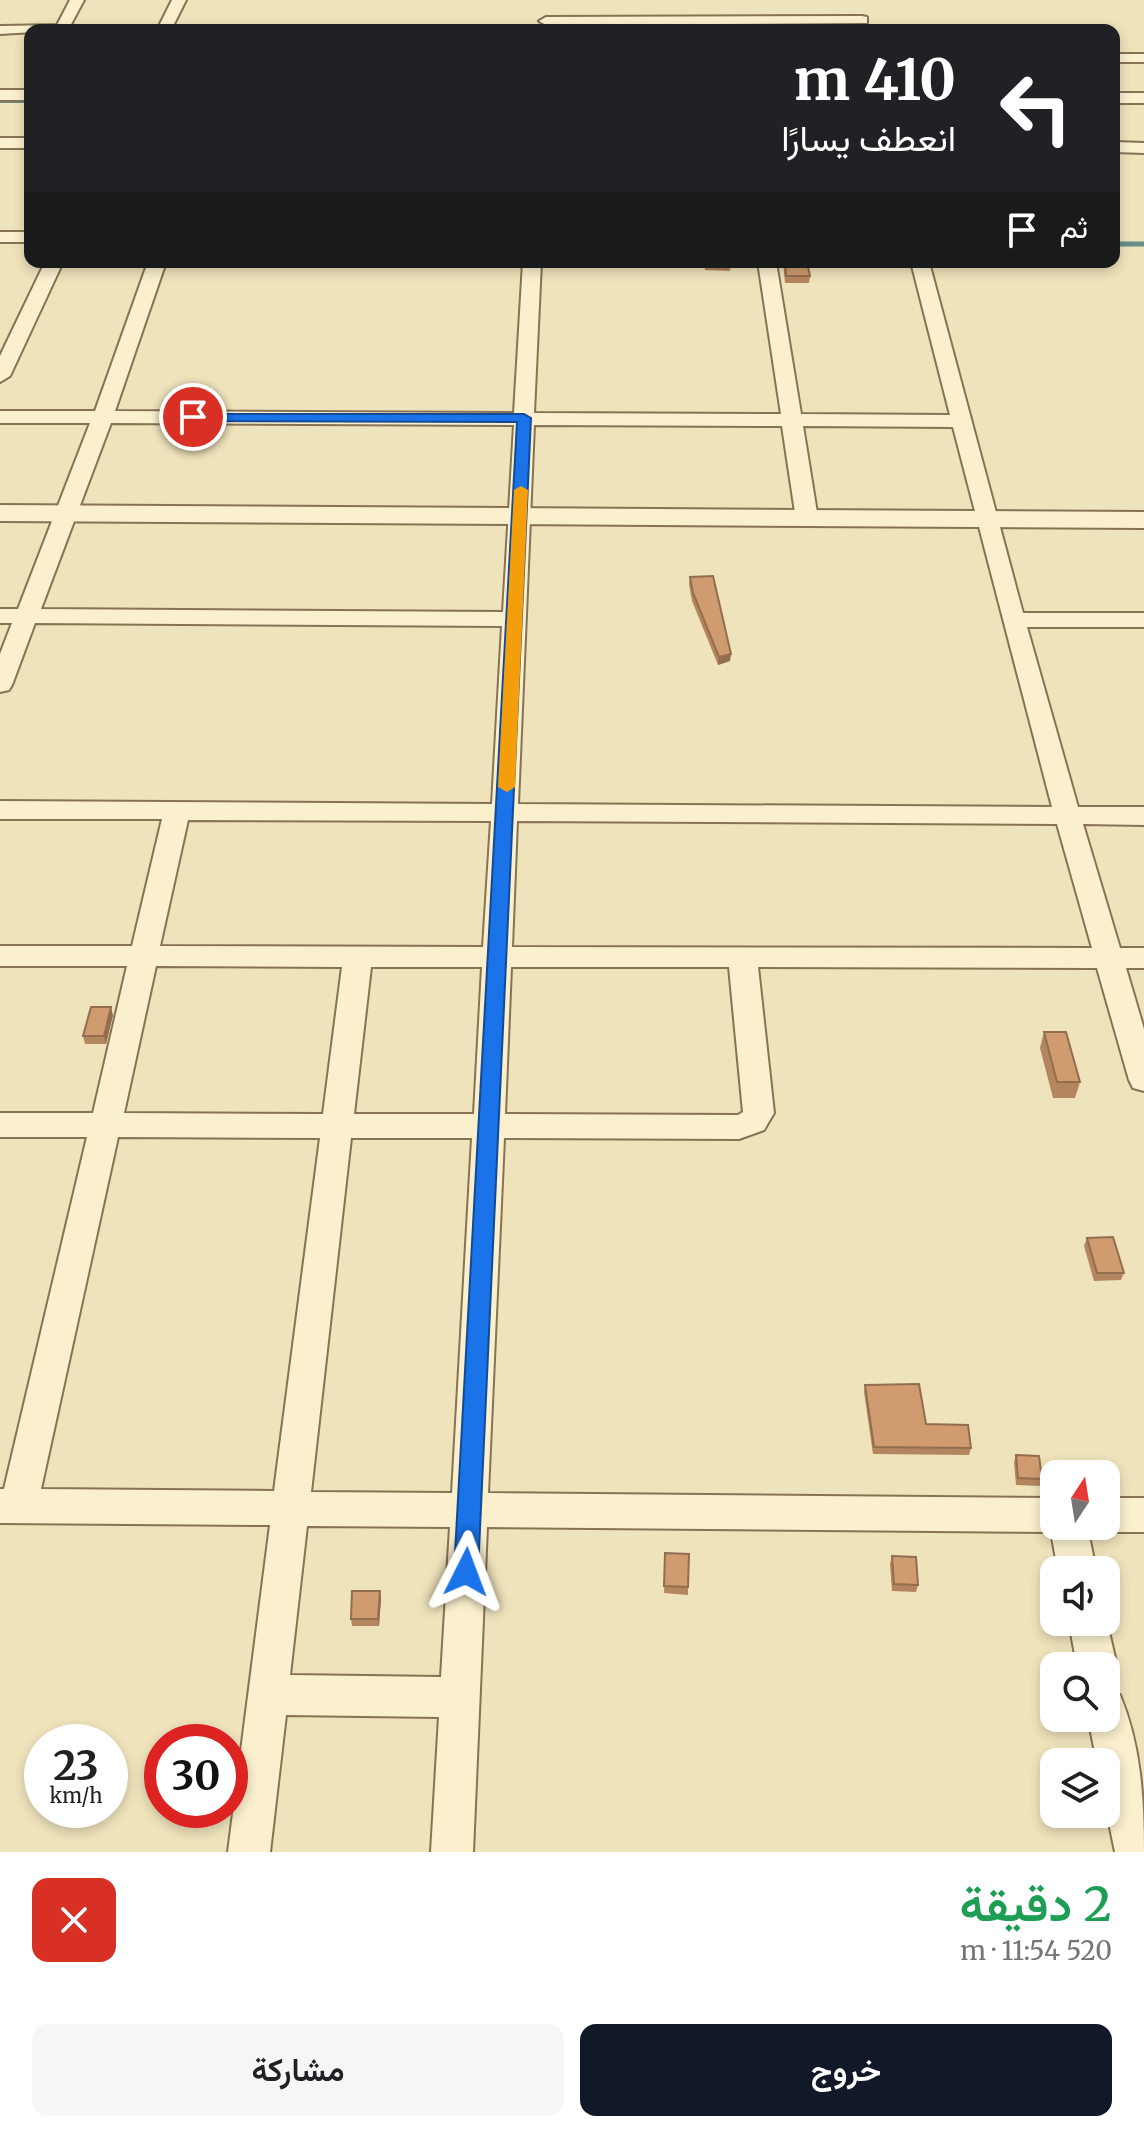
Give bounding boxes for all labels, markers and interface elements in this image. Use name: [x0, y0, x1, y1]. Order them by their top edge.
text: 410 m: [794, 45, 956, 115]
icon: left: [984, 56, 1088, 160]
text: انعطف يسارًا: [781, 116, 956, 161]
icon: arrive: [1000, 208, 1044, 252]
text: ثم: [1060, 208, 1088, 246]
pin: [159, 383, 227, 451]
icon: arrive: [171, 395, 215, 439]
north arrow: [1040, 1460, 1120, 1540]
map controls: [1040, 1460, 1120, 1828]
position arrow: [424, 1530, 508, 1614]
button: sound: [1040, 1556, 1120, 1636]
button: search: [1040, 1652, 1120, 1732]
speed limit sign: 30: [144, 1724, 248, 1828]
text: 23: [53, 1741, 99, 1791]
button: layers: [1040, 1748, 1120, 1828]
text: km/h: [50, 1783, 102, 1808]
text: 2 دقيقة: [960, 1874, 1112, 1934]
button: close: [32, 1878, 116, 1962]
text: 520 m · 11:54: [960, 1934, 1112, 1967]
button: مشاركة: [32, 2024, 564, 2116]
button: خروج: [580, 2024, 1112, 2116]

